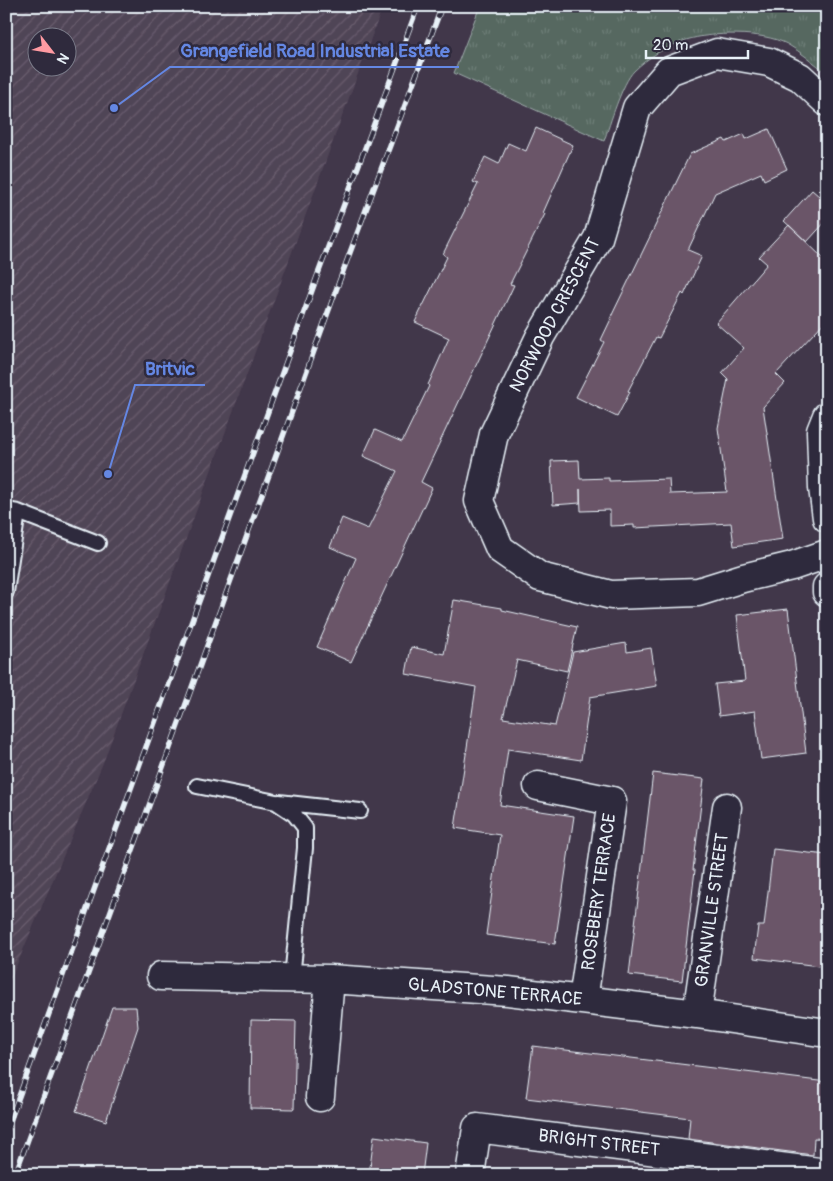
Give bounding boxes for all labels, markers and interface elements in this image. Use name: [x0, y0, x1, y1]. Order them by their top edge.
north arrow: [28, 28, 78, 78]
scale bar: [646, 28, 748, 60]
callout: Grangefield Road Industrial Estate: [170, 33, 459, 67]
text: 20 m: [653, 36, 688, 55]
text: Grangefield Road Industrial Estate: [180, 39, 450, 63]
text: N: [53, 50, 72, 67]
street label: NORWOOD CRESCENT: [505, 234, 605, 396]
callout: Britvic: [135, 351, 205, 385]
text: Britvic: [145, 357, 195, 381]
street label: ROSEBERY TERRACE: [577, 812, 621, 972]
street label: GRANVILLE STREET: [690, 832, 734, 988]
street label: GLADSTONE TERRACE: [407, 973, 583, 1011]
street label: BRIGHT STREET: [537, 1124, 661, 1162]

